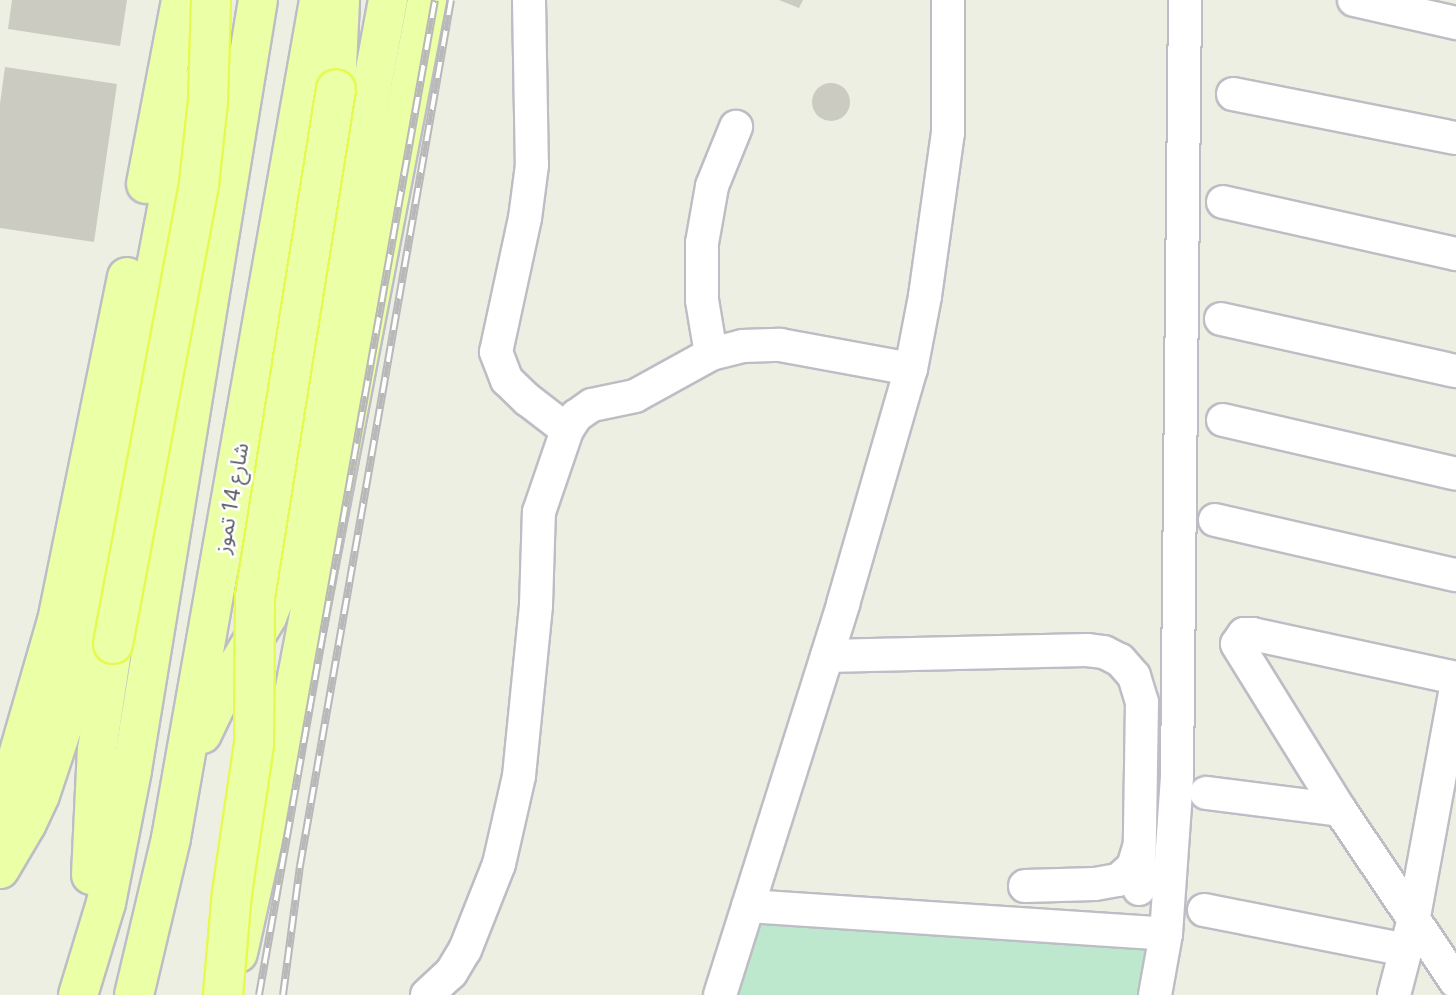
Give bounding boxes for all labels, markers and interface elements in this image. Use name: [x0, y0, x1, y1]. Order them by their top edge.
street label: شارع 14 تموز: [209, 441, 253, 555]

